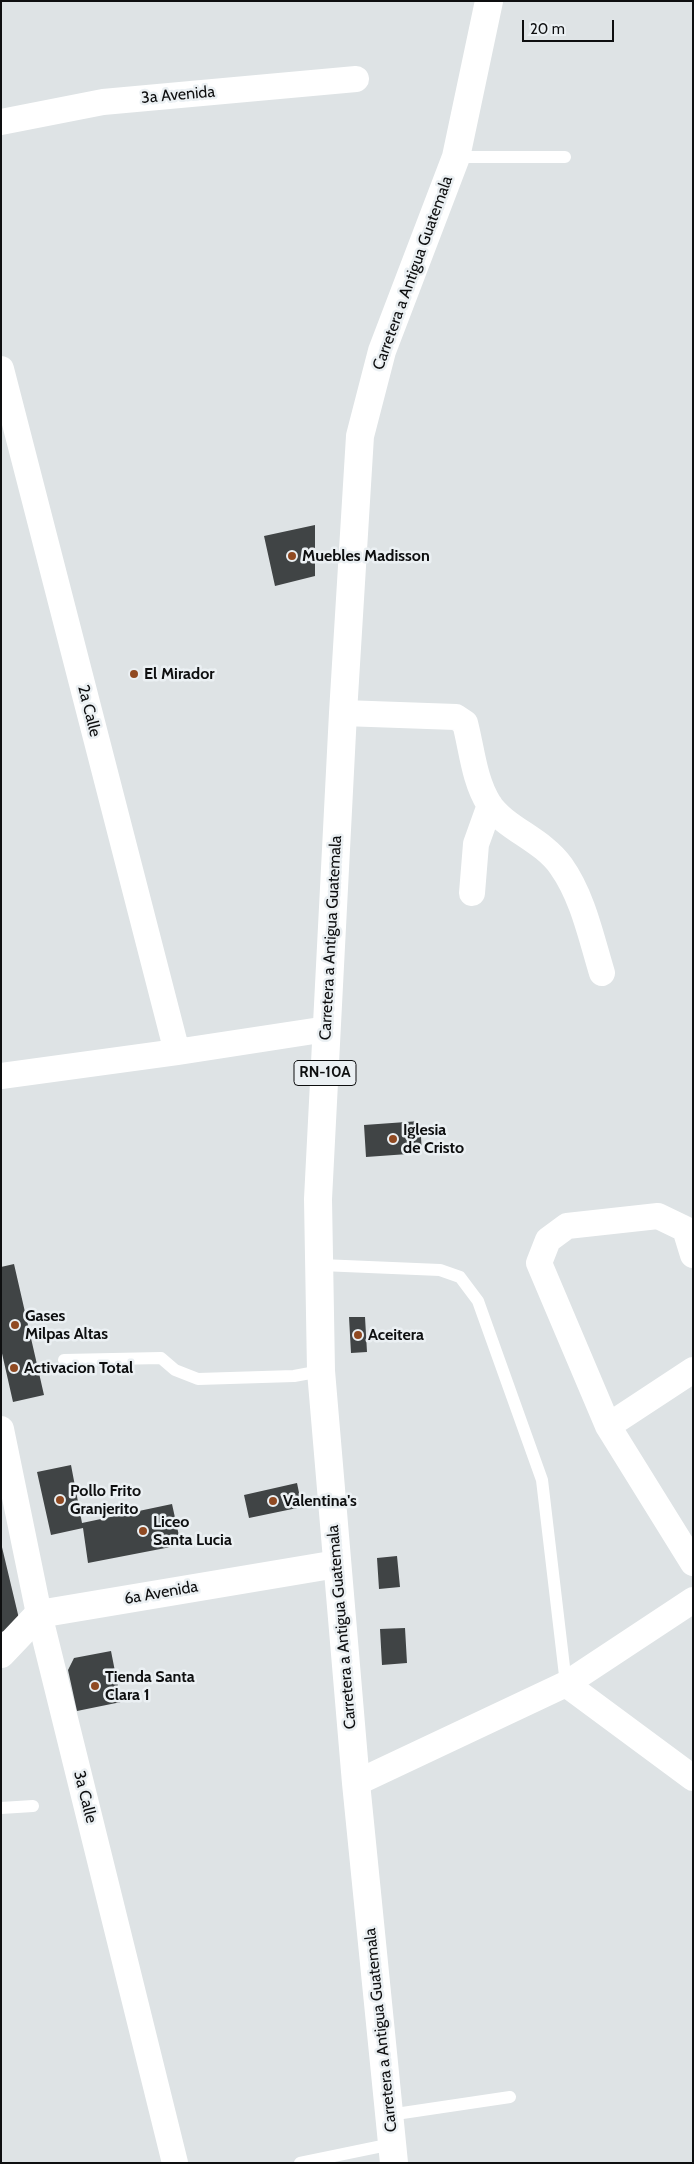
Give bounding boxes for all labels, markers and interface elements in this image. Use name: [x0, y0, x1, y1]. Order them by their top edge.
scale bar: [524, 10, 616, 42]
text: 20 m: [530, 20, 565, 38]
street label: 3a Avenida: [140, 82, 216, 108]
street label: Carretera a Antigua Guatemala: [369, 173, 457, 373]
place label: Muebles Madisson: [302, 546, 430, 566]
marker: Muebles Madisson: [286, 550, 298, 562]
place label: El Mirador: [144, 664, 215, 684]
marker: El Mirador: [128, 668, 140, 680]
street label: 2a Calle: [73, 683, 105, 739]
street label: Carretera a Antigua Guatemala: [316, 835, 346, 1041]
road number: RN-10A: [294, 1060, 356, 1086]
place label: Iglesia de Cristo: [403, 1120, 464, 1158]
marker: Iglesia de Cristo: [387, 1133, 399, 1145]
place label: Gases Milpas Altas: [25, 1306, 108, 1344]
marker: Gases Milpas Altas: [9, 1319, 21, 1331]
place label: Aceitera: [368, 1325, 424, 1345]
marker: Aceitera: [352, 1329, 364, 1341]
place label: Activacion Total: [24, 1358, 133, 1378]
marker: Activacion Total: [8, 1362, 20, 1374]
place label: Pollo Frito Granjerito: [70, 1481, 141, 1519]
place label: Valentina's: [283, 1491, 357, 1511]
marker: Pollo Frito Granjerito: [54, 1494, 66, 1506]
marker: Valentina's: [267, 1495, 279, 1507]
place label: Liceo Santa Lucia: [153, 1512, 232, 1550]
street label: Carretera a Antigua Guatemala: [324, 1524, 360, 1730]
marker: Liceo Santa Lucia: [137, 1525, 149, 1537]
street label: 6a Avenida: [123, 1577, 199, 1609]
place label: Tienda Santa Clara 1: [105, 1667, 195, 1705]
marker: Tienda Santa Clara 1: [89, 1680, 101, 1692]
street label: 3a Calle: [69, 1769, 101, 1825]
street label: Carretera a Antigua Guatemala: [361, 1927, 401, 2133]

